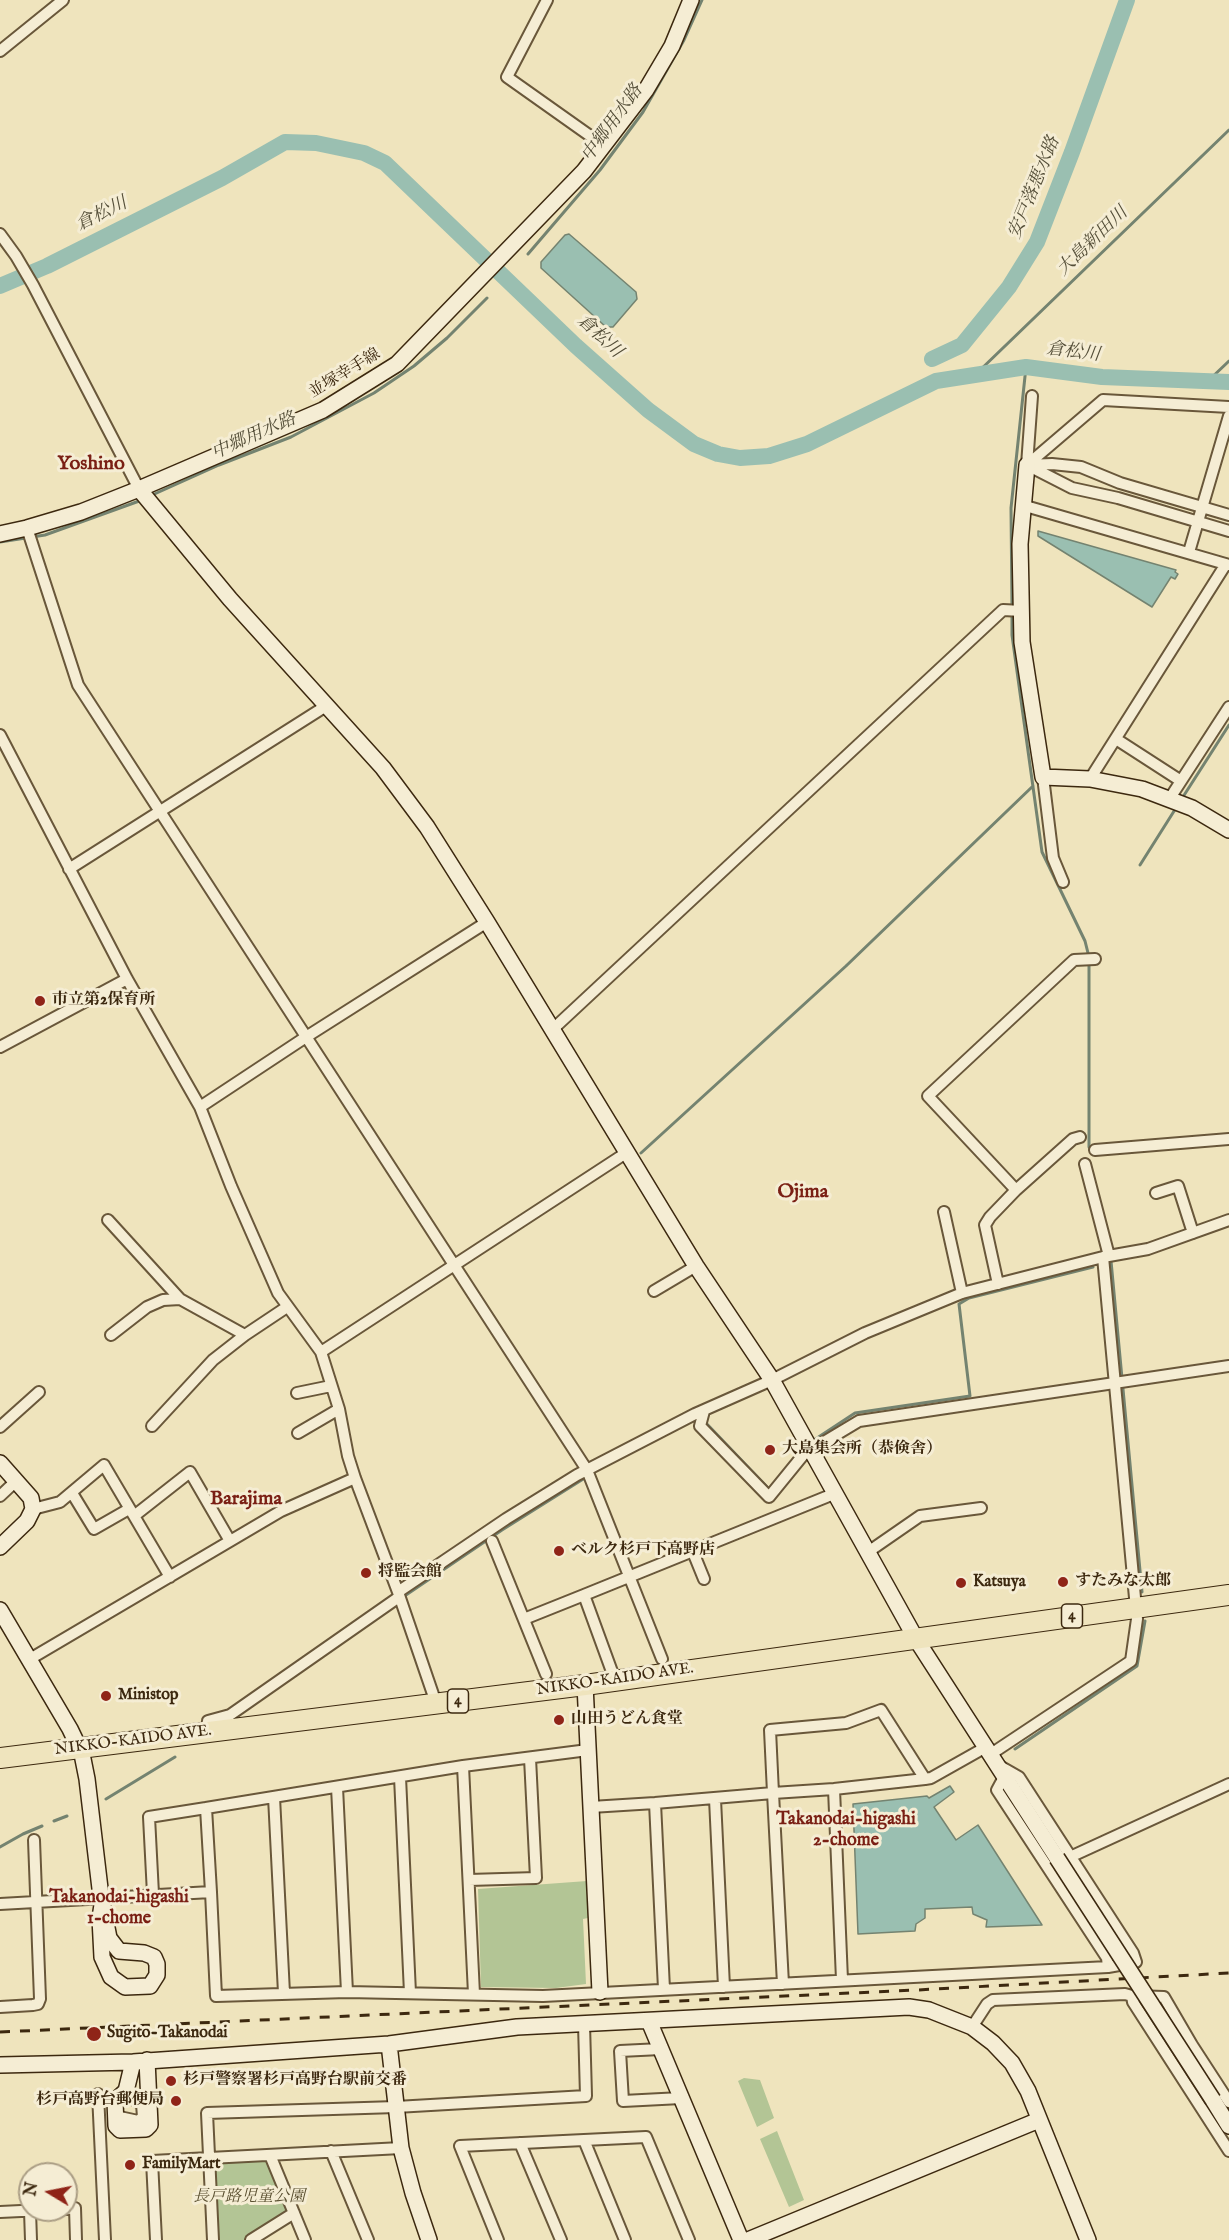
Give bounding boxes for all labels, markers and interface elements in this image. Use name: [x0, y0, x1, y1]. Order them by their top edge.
water label: 中郷用水路: [578, 81, 648, 167]
water label: 安戸落悪水路: [1005, 134, 1065, 242]
water label: 倉松川: [73, 193, 131, 237]
water label: 大島新田川: [1053, 203, 1133, 281]
water label: 倉松川: [572, 311, 626, 363]
water label: 倉松川: [1045, 339, 1101, 367]
street label: 並塚幸手線: [306, 345, 384, 403]
water label: 中郷用水路: [208, 409, 300, 465]
district label: Yoshino: [57, 453, 125, 477]
place label: 市立第2保育所: [52, 991, 156, 1011]
marker: 市立第2保育所: [33, 994, 47, 1008]
district label: Ojima: [778, 1181, 828, 1205]
place label: 大島集会所（恭倹舎）: [782, 1440, 942, 1460]
marker: 大島集会所（恭倹舎）: [763, 1443, 777, 1457]
district label: Barajima: [210, 1488, 282, 1512]
place label: ベルク杉戸下高野店: [571, 1541, 715, 1561]
marker: ベルク杉戸下高野店: [552, 1544, 566, 1558]
place label: 将監会館: [378, 1563, 442, 1583]
marker: 将監会館: [359, 1566, 373, 1580]
place label: すたみな太郎: [1075, 1572, 1171, 1592]
place label: Katsuya: [973, 1573, 1026, 1593]
marker: すたみな太郎: [1056, 1575, 1070, 1589]
marker: Katsuya: [954, 1576, 968, 1590]
road number: 4: [1062, 1604, 1082, 1628]
street label: NIKKO-KAIDO AVE.: [535, 1659, 695, 1701]
place label: Ministop: [118, 1686, 178, 1706]
marker: Ministop: [99, 1689, 113, 1703]
road number: 4: [448, 1689, 468, 1713]
place label: 山田うどん食堂: [571, 1710, 683, 1730]
marker: 山田うどん食堂: [552, 1713, 566, 1727]
street label: NIKKO-KAIDO AVE.: [53, 1722, 213, 1760]
district label: Takanodai-higashi 2-chome: [776, 1809, 916, 1852]
district label: Takanodai-higashi 1-chome: [49, 1887, 189, 1930]
place label: Sugito-Takanodai: [107, 2024, 228, 2044]
marker: Sugito-Takanodai: [85, 2025, 103, 2043]
place label: 杉戸警察署杉戸高野台駅前交番: [183, 2071, 407, 2091]
marker: 杉戸警察署杉戸高野台駅前交番: [164, 2074, 178, 2088]
place label: 杉戸高野台郵便局: [36, 2091, 164, 2111]
marker: 杉戸高野台郵便局: [169, 2094, 183, 2108]
place label: FamilyMart: [142, 2155, 220, 2175]
marker: FamilyMart: [123, 2158, 137, 2172]
north arrow: [18, 2162, 78, 2222]
text: N: [21, 2181, 43, 2198]
park label: 長戸路児童公園: [193, 2188, 305, 2208]

